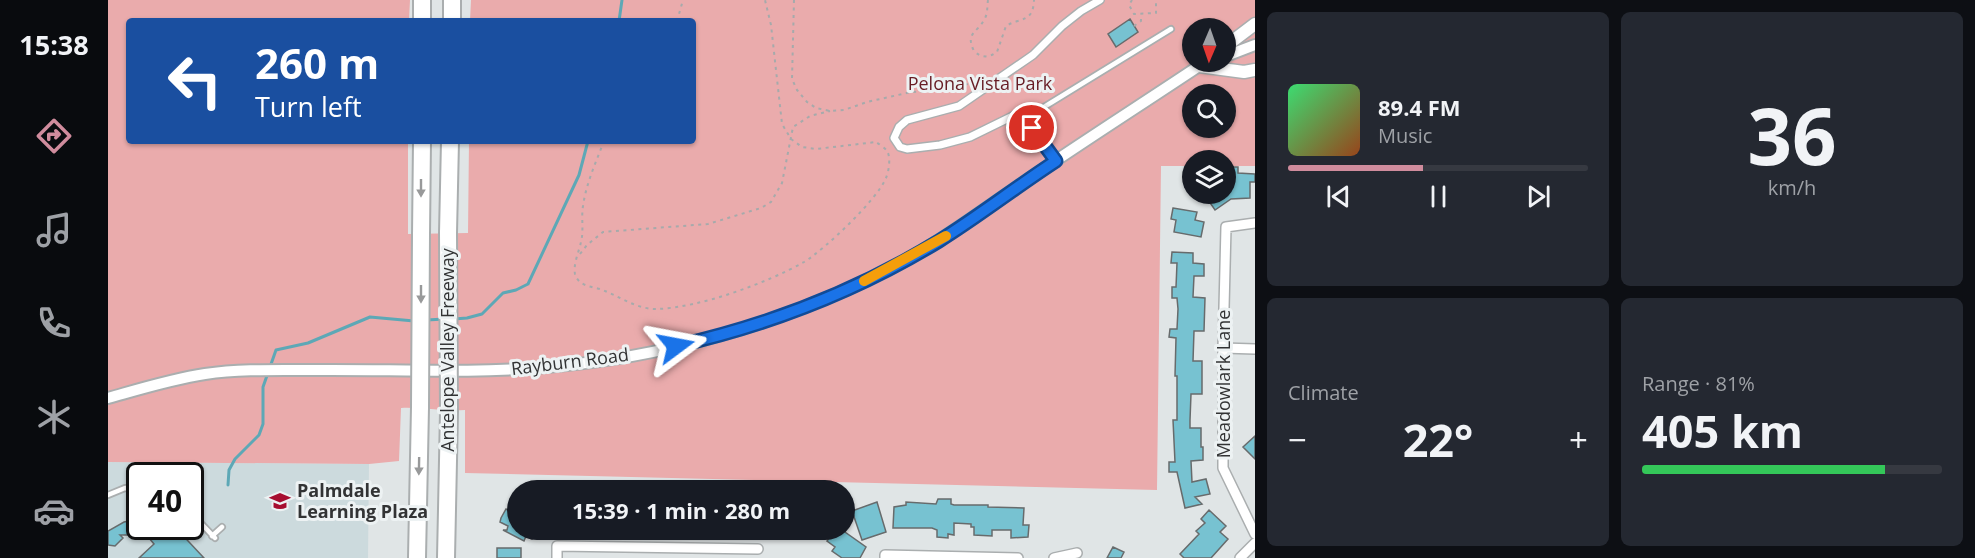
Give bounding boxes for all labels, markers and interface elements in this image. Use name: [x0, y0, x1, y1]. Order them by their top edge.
north arrow: [1182, 18, 1236, 72]
map controls: [1182, 18, 1236, 204]
text: 15:38: [19, 26, 89, 63]
text: 260 m: [255, 34, 379, 91]
icon: left: [156, 42, 234, 120]
park label: Pelona Vista Park: [908, 71, 1053, 95]
text: 36: [1747, 82, 1837, 188]
button: search: [1182, 84, 1236, 138]
text: Turn left: [255, 88, 362, 125]
text: 89.4 FM: [1378, 92, 1461, 122]
pin: [1006, 102, 1057, 153]
icon: arrive: [1015, 111, 1048, 144]
icon: directions: [33, 115, 75, 157]
text: Music: [1378, 122, 1432, 149]
button: layers: [1182, 150, 1236, 204]
text: km/h: [1768, 174, 1816, 201]
one-way arrow: [417, 179, 426, 198]
icon: previous: [1322, 180, 1355, 213]
icon: pause: [1422, 180, 1455, 213]
icon: next: [1522, 180, 1555, 213]
icon: music: [33, 209, 75, 251]
street label: Antelope Valley Freeway: [435, 247, 459, 452]
one-way arrow: [416, 284, 426, 303]
icon: phone: [33, 302, 75, 344]
street label: Meadowlark Lane: [1211, 310, 1235, 458]
position arrow: [644, 314, 708, 378]
street label: Rayburn Road: [510, 342, 630, 380]
text: Range · 81%: [1642, 370, 1755, 397]
text: Climate: [1288, 379, 1359, 406]
icon: climate: [33, 396, 75, 438]
text: 405 km: [1642, 400, 1803, 461]
text: 22°: [1403, 409, 1473, 470]
text: −: [1288, 417, 1307, 462]
text: +: [1569, 417, 1588, 462]
one-way arrow: [414, 456, 424, 475]
speed limit sign: 40: [126, 462, 204, 540]
place label: Palmdale Learning Plaza: [297, 478, 428, 523]
school or university icon: Palmdale Learning Plaza: [268, 489, 292, 513]
icon: car: [33, 490, 75, 532]
text: 15:39 · 1 min · 280 m: [572, 495, 790, 525]

